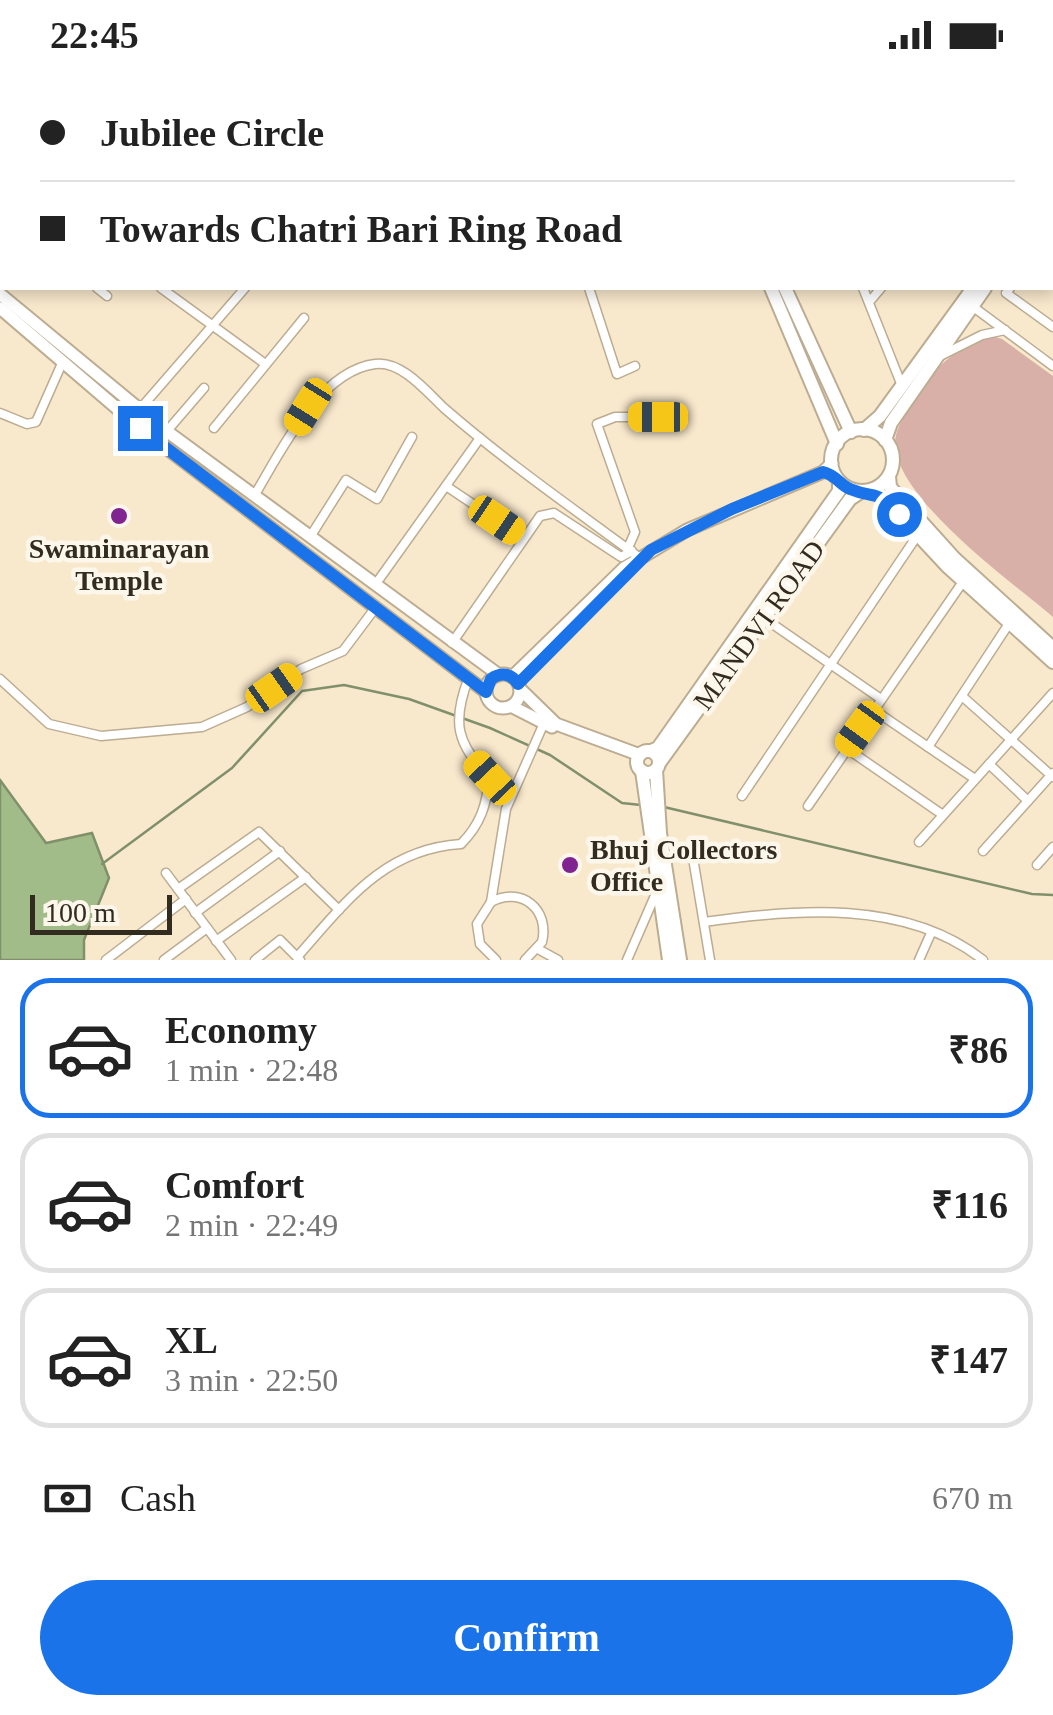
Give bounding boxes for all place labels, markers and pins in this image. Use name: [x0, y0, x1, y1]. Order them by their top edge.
marker: Swaminarayan Temple: [108, 505, 130, 527]
place label: Swaminarayan Temple: [29, 533, 210, 596]
place label: Bhuj Collectors Office: [590, 834, 778, 897]
marker: Bhuj Collectors Office: [559, 854, 581, 876]

